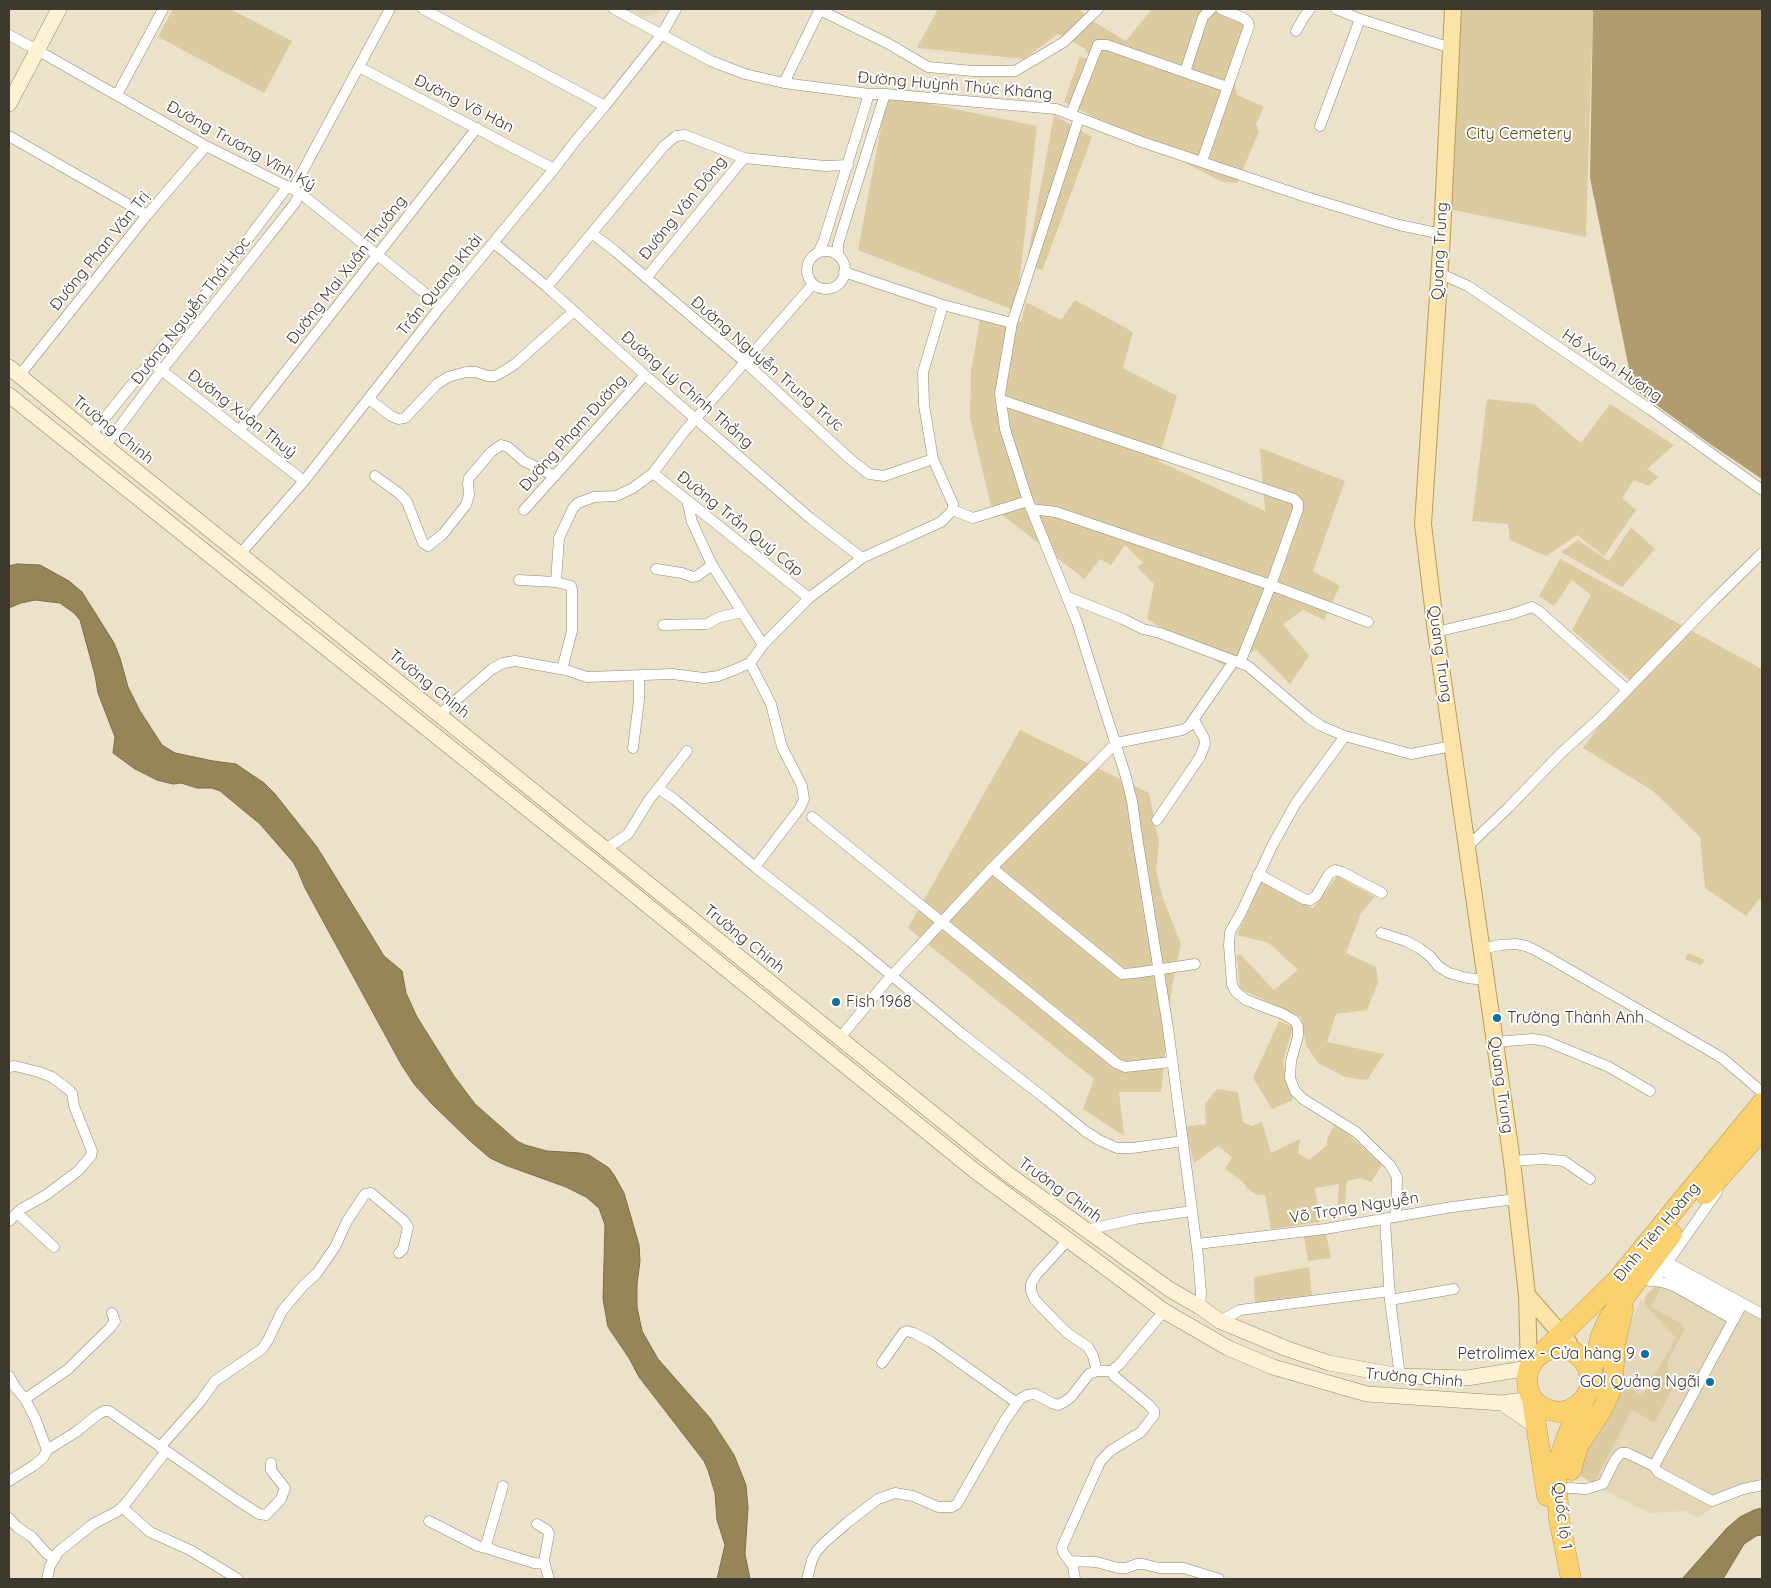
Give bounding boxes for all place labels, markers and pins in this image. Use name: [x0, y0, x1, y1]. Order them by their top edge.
place label: Fish 1968: [846, 992, 912, 1012]
marker: Fish 1968: [830, 996, 842, 1008]
place label: Trường Thành Anh: [1507, 1008, 1644, 1028]
marker: Trường Thành Anh: [1491, 1012, 1503, 1024]
place label: Petrolimex - Cửa hàng 9: [1457, 1344, 1635, 1364]
marker: Petrolimex - Cửa hàng 9: [1639, 1348, 1651, 1360]
place label: GO! Quảng Ngãi: [1580, 1372, 1700, 1392]
marker: GO! Quảng Ngãi: [1704, 1376, 1716, 1388]

